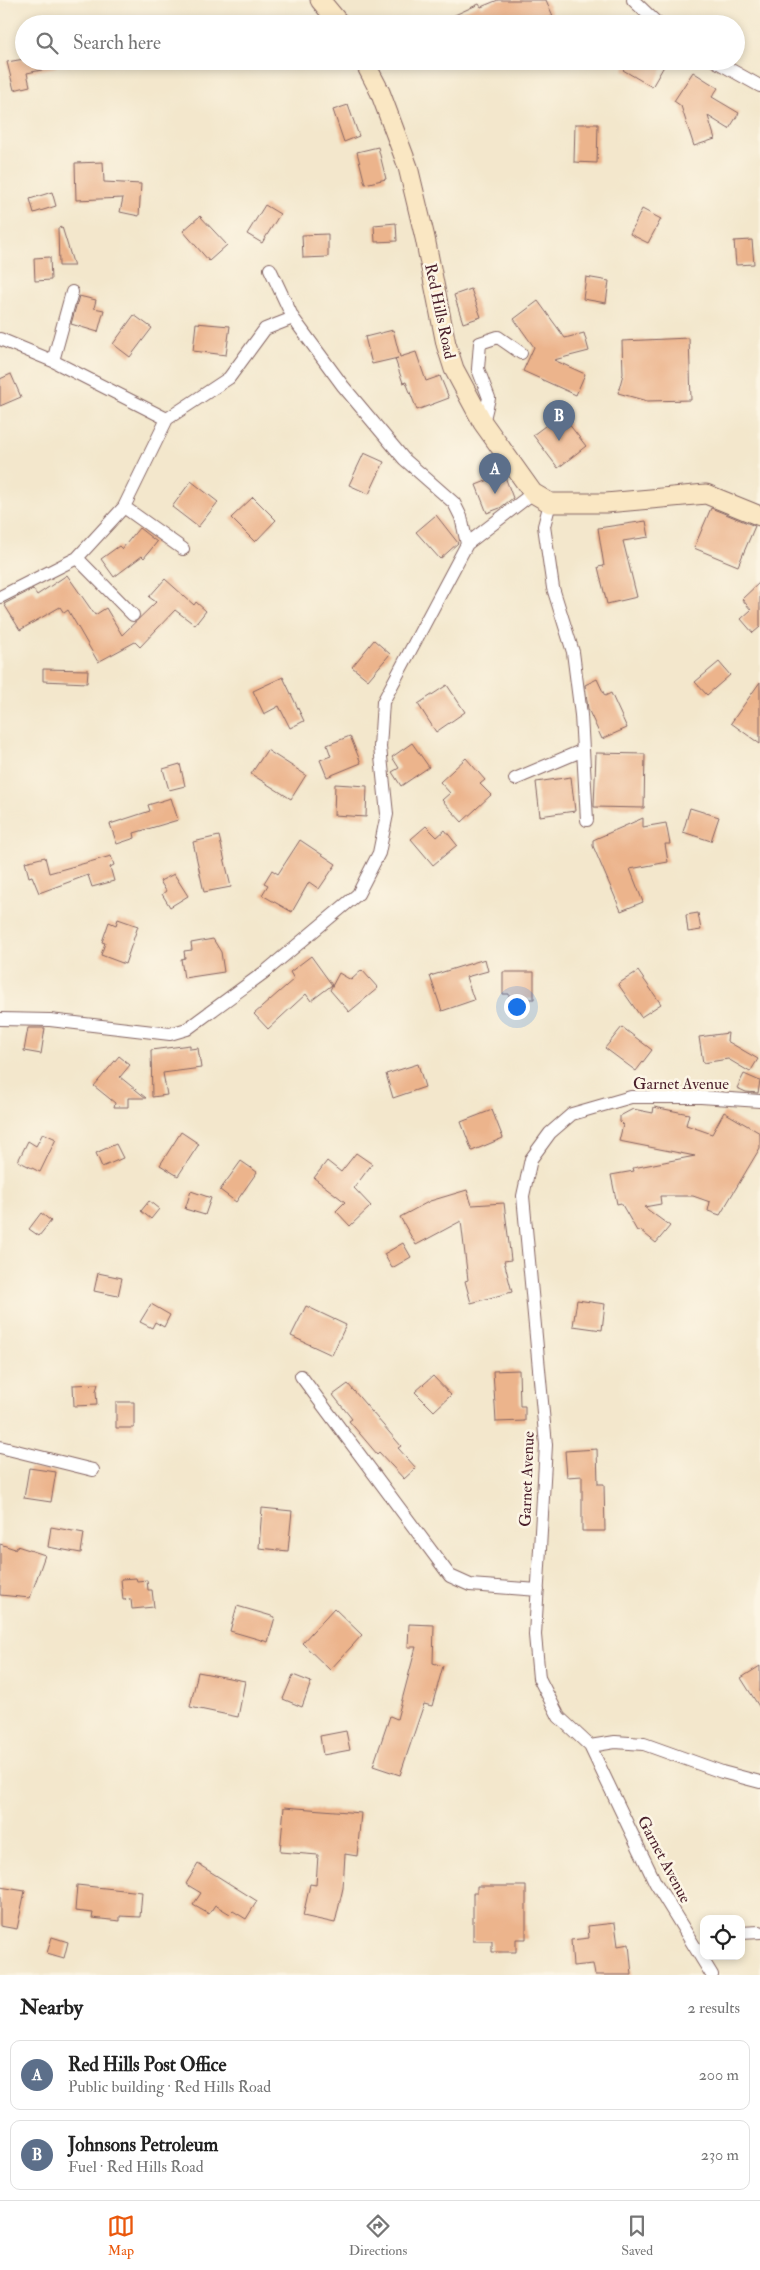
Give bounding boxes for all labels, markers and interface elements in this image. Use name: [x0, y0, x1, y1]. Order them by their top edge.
search box: [15, 15, 745, 70]
icon: search: [33, 29, 61, 57]
text: Search here: [73, 31, 161, 55]
street label: Red Hills Road: [420, 262, 460, 361]
pin: B: [543, 400, 575, 441]
pin: A: [479, 453, 511, 494]
your location: [504, 994, 530, 1020]
street label: Garnet Avenue: [633, 1074, 729, 1094]
street label: Garnet Avenue: [515, 1431, 539, 1527]
street label: Garnet Avenue: [633, 1812, 696, 1907]
map controls: [700, 1915, 745, 1960]
button: locate: [700, 1915, 745, 1960]
text: Nearby: [20, 1994, 83, 2021]
text: 2 results: [687, 1998, 740, 2018]
text: Red Hills Post Office: [68, 2053, 226, 2077]
text: A: [32, 2065, 42, 2085]
text: 200 m: [699, 2065, 739, 2085]
text: Public building · Red Hills Road: [68, 2077, 271, 2097]
text: Johnsons Petroleum: [68, 2133, 218, 2157]
text: B: [32, 2145, 42, 2165]
text: 230 m: [701, 2145, 739, 2165]
text: Fuel · Red Hills Road: [68, 2157, 204, 2177]
tab: Map: [107, 2212, 135, 2259]
tab: Directions: [349, 2212, 407, 2259]
tab: Saved: [621, 2212, 653, 2259]

